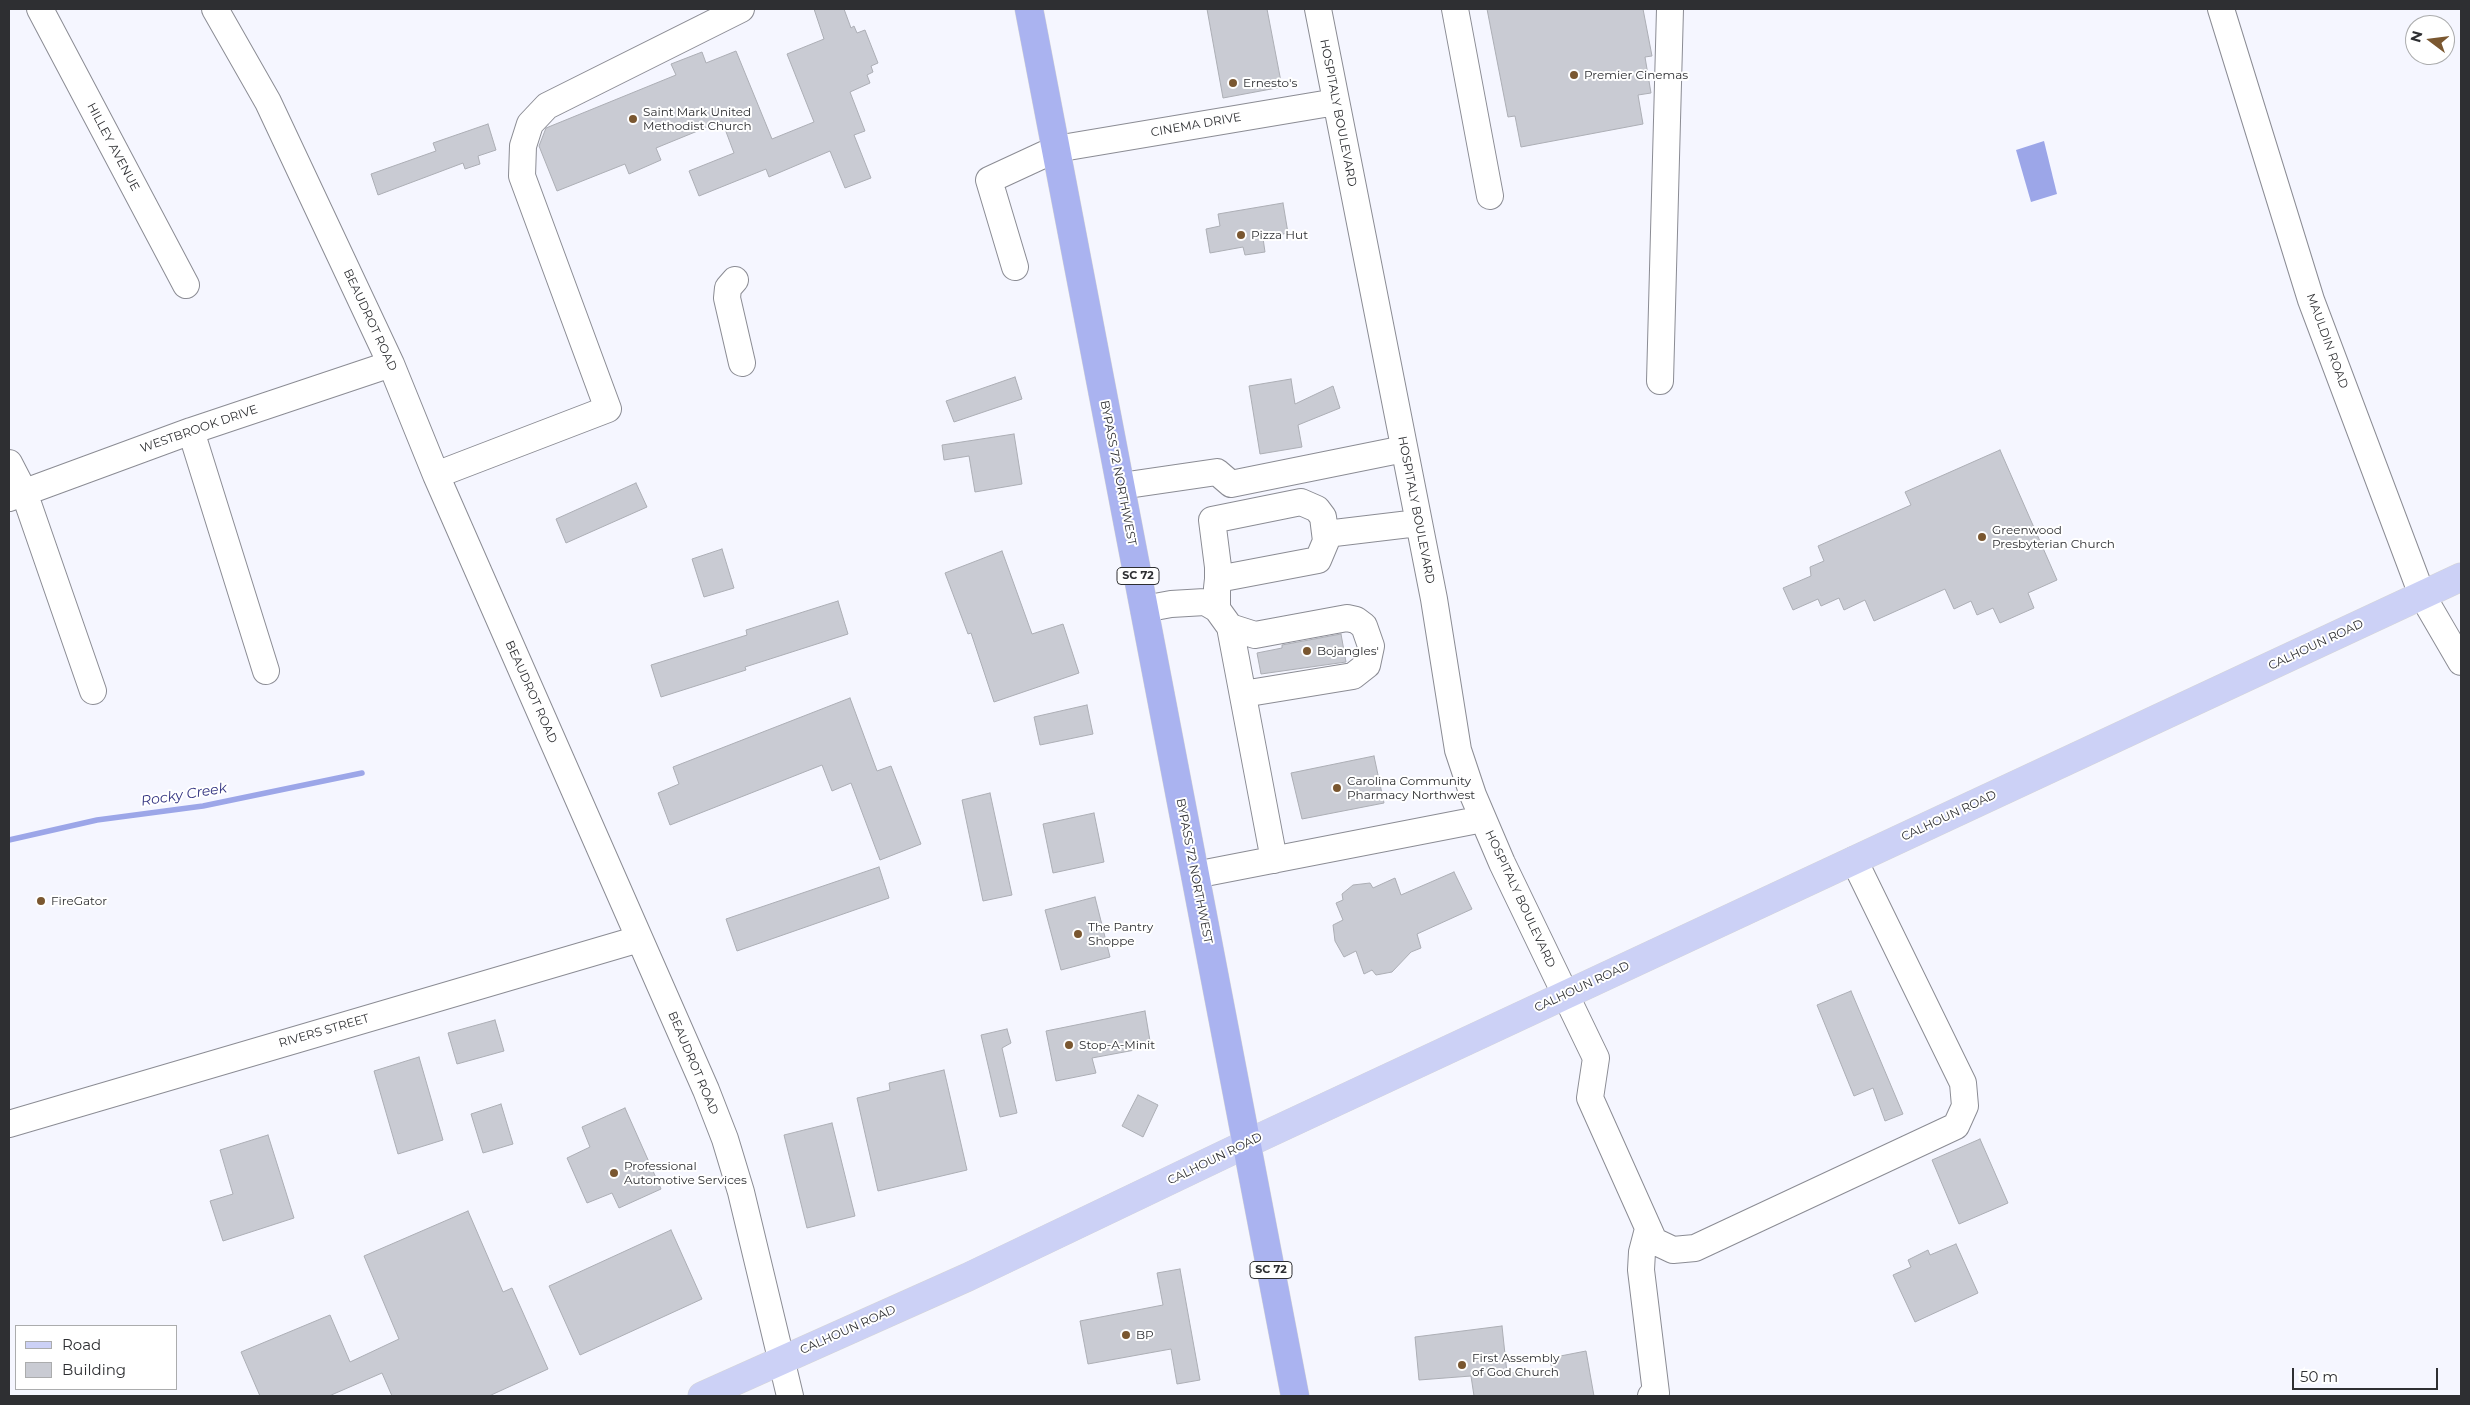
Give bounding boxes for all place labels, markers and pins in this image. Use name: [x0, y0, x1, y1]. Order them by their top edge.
place label: Premier Cinemas: [1584, 68, 1688, 82]
marker: Premier Cinemas: [1568, 69, 1580, 81]
place label: Ernesto's: [1243, 76, 1297, 90]
marker: Ernesto's: [1227, 77, 1239, 89]
place label: Saint Mark United Methodist Church: [643, 105, 752, 133]
marker: Saint Mark United Methodist Church: [627, 113, 639, 125]
place label: Pizza Hut: [1251, 228, 1308, 242]
marker: Pizza Hut: [1235, 229, 1247, 241]
place label: Greenwood Presbyterian Church: [1992, 523, 2115, 551]
marker: Greenwood Presbyterian Church: [1976, 531, 1988, 543]
place label: Bojangles': [1317, 644, 1379, 658]
marker: Bojangles': [1301, 645, 1313, 657]
place label: Carolina Community Pharmacy Northwest: [1347, 774, 1475, 802]
marker: Carolina Community Pharmacy Northwest: [1331, 782, 1343, 794]
place label: FireGator: [51, 894, 107, 908]
marker: FireGator: [35, 895, 47, 907]
place label: The Pantry Shoppe: [1088, 920, 1153, 948]
marker: The Pantry Shoppe: [1072, 928, 1084, 940]
place label: Stop-A-Minit: [1079, 1038, 1155, 1052]
marker: Stop-A-Minit: [1063, 1039, 1075, 1051]
place label: Professional Automotive Services: [624, 1159, 747, 1187]
marker: Professional Automotive Services: [608, 1167, 620, 1179]
place label: BP: [1136, 1328, 1154, 1342]
marker: BP: [1120, 1329, 1132, 1341]
place label: First Assembly of God Church: [1472, 1351, 1560, 1379]
marker: First Assembly of God Church: [1456, 1359, 1468, 1371]

